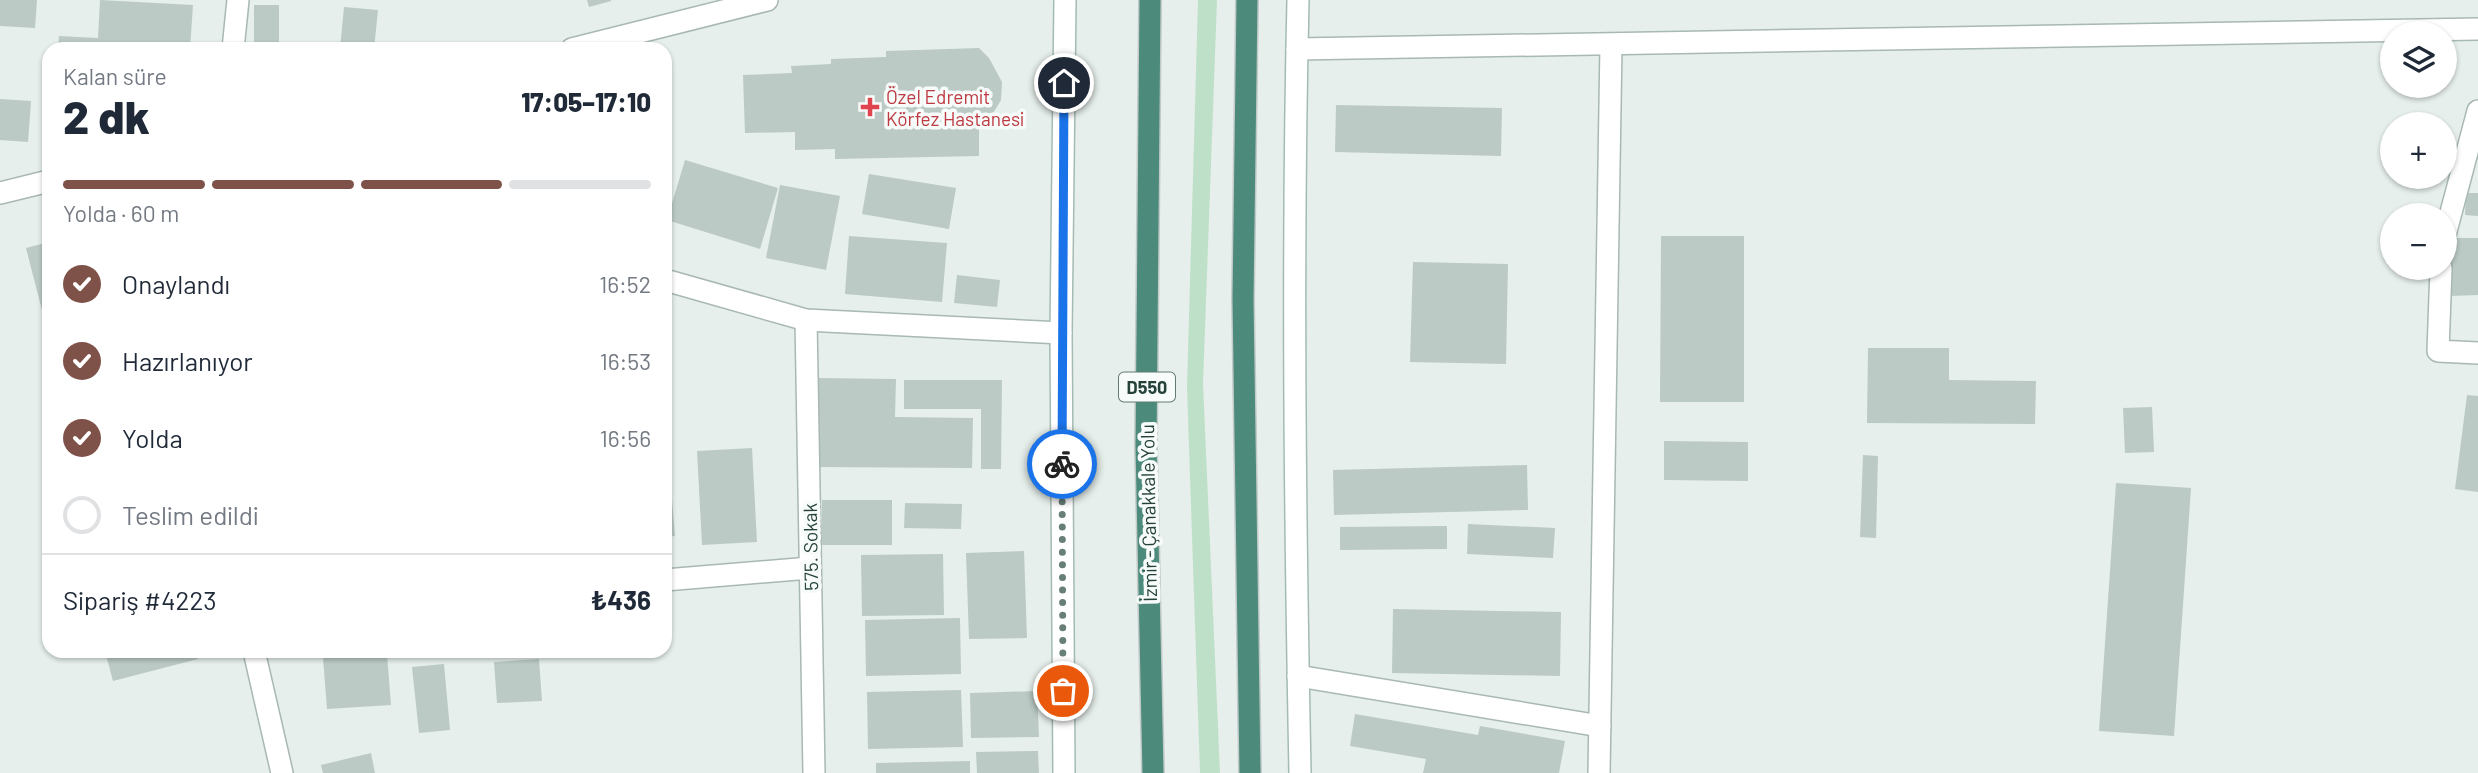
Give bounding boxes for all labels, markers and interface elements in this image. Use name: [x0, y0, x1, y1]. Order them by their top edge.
map controls: [2380, 21, 2457, 280]
button: layers: [2380, 21, 2457, 98]
pin: [1034, 53, 1094, 113]
text: Kalan süre: [63, 62, 167, 90]
icon: home: [1045, 64, 1083, 102]
place label: Özel Edremit Körfez Hastanesi: [886, 85, 1024, 130]
text: 17:05–17:10: [521, 86, 651, 117]
text: 2 dk: [63, 88, 150, 143]
marker: Özel Edremit Körfez Hastanesi: [860, 97, 880, 117]
button: +: [2380, 112, 2457, 189]
text: Yolda · 60 m: [63, 199, 179, 227]
button: −: [2380, 203, 2457, 280]
icon: check: [63, 265, 101, 303]
text: Onaylandı: [122, 268, 230, 299]
text: 16:52: [599, 270, 651, 298]
icon: check: [63, 342, 101, 380]
text: Hazırlanıyor: [122, 345, 253, 376]
text: 16:53: [600, 347, 651, 375]
road number: D550: [1119, 372, 1175, 402]
icon: check: [63, 419, 101, 457]
text: Yolda: [122, 422, 183, 453]
text: 16:56: [600, 424, 651, 452]
street label: İzmir - Çanakkale Yolu: [1135, 424, 1161, 602]
courier: [1027, 429, 1097, 499]
icon: bike: [1043, 445, 1081, 483]
text: Teslim edildi: [122, 499, 259, 530]
street label: 575. Sokak: [798, 503, 822, 591]
text: Sipariş #4223: [63, 584, 217, 615]
text: ₺436: [590, 584, 651, 615]
pin: [1033, 661, 1093, 721]
icon: bag: [1044, 672, 1082, 710]

